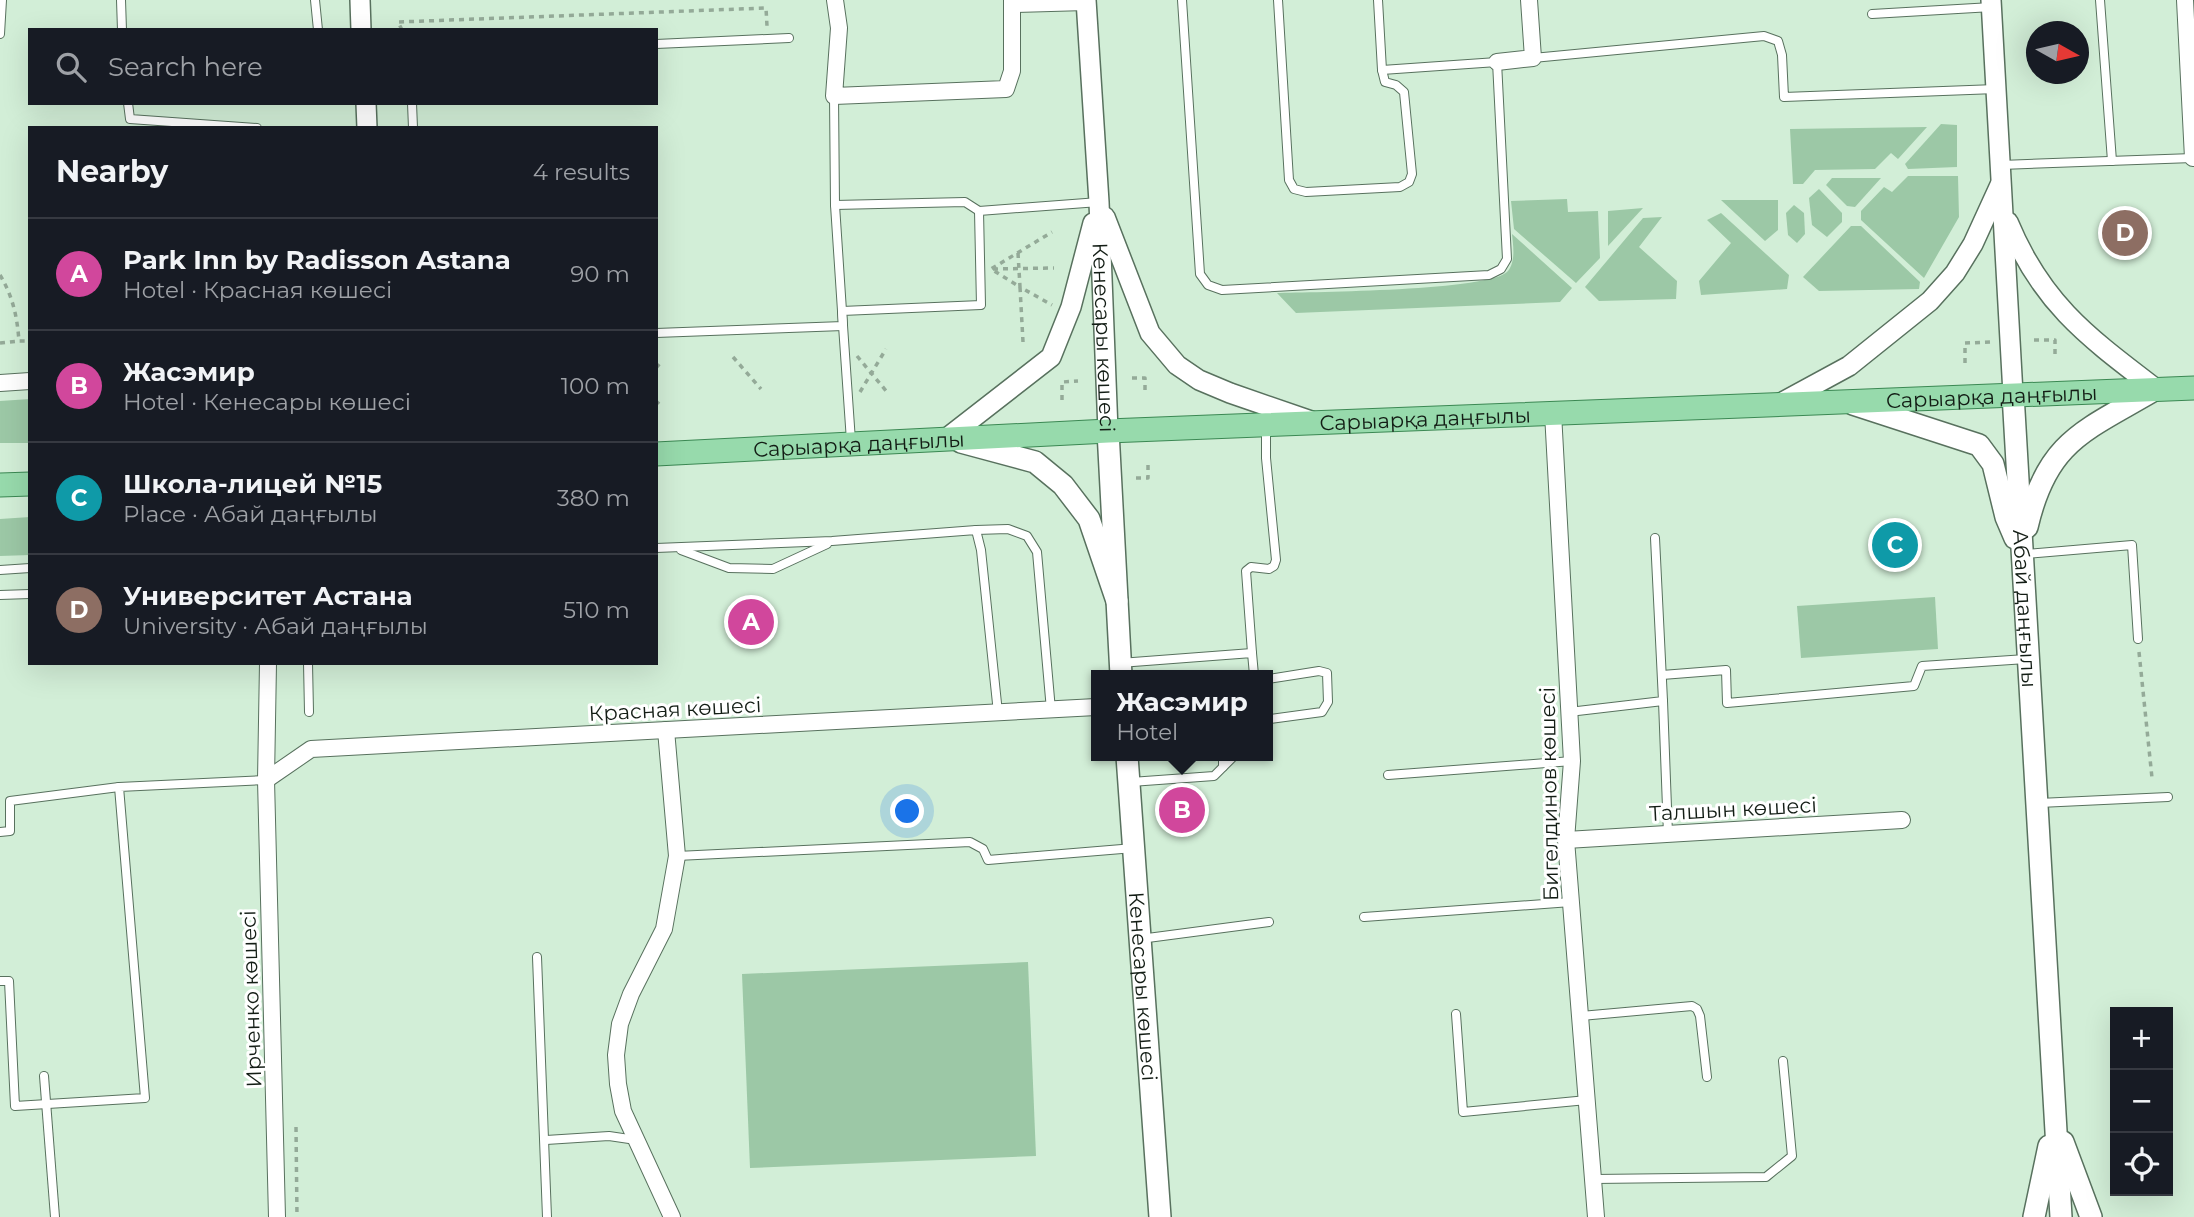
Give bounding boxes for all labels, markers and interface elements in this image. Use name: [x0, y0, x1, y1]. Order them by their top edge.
north arrow: [2026, 21, 2089, 84]
search box: [28, 28, 658, 105]
icon: search: [52, 48, 90, 86]
text: Search here: [108, 51, 263, 83]
text: Nearby: [56, 153, 168, 190]
text: 4 results: [533, 158, 630, 186]
pin: D: [2102, 207, 2148, 259]
street label: Кенесары көшесі: [1088, 242, 1121, 433]
text: Park Inn by Radisson Astana: [123, 244, 511, 276]
text: A: [70, 260, 88, 288]
text: 90 m: [570, 260, 630, 288]
text: Hotel · Красная көшесі: [123, 276, 392, 304]
text: Жасэмир: [123, 356, 255, 388]
text: B: [70, 372, 88, 400]
text: 100 m: [561, 372, 630, 400]
street label: Сарыарқа даңғылы: [1885, 379, 2098, 413]
text: Hotel · Кенесары көшесі: [123, 388, 411, 416]
street label: Сарыарқа даңғылы: [1319, 402, 1531, 435]
street label: Сарыарқа даңғылы: [752, 426, 965, 462]
text: Школа-лицей №15: [123, 468, 382, 500]
text: C: [71, 484, 87, 512]
text: 380 m: [557, 484, 630, 512]
text: Place · Абай даңғылы: [123, 500, 378, 528]
pin: C: [1872, 519, 1918, 571]
street label: Абай даңғылы: [2008, 529, 2043, 689]
text: Университет Астана: [123, 580, 412, 612]
text: D: [70, 596, 89, 624]
text: 510 m: [563, 596, 630, 624]
pin: A: [728, 596, 774, 648]
text: University · Абай даңғылы: [123, 612, 428, 640]
popup: [1091, 670, 1273, 761]
text: Жасэмир: [1116, 686, 1248, 718]
street label: Бигелдинов көшесі: [1535, 687, 1563, 901]
street label: Красная көшесі: [588, 692, 762, 726]
text: Hotel: [1116, 718, 1178, 746]
pin: B: [1159, 784, 1205, 836]
street label: Талшын көшесі: [1648, 792, 1818, 826]
your location: [890, 794, 924, 828]
street label: Кенесары көшесі: [1124, 891, 1163, 1082]
street label: Ирченко көшесі: [235, 910, 267, 1088]
map controls: [2110, 1007, 2173, 1196]
button: +: [2110, 1007, 2173, 1070]
button: −: [2110, 1070, 2173, 1133]
button: locate: [2110, 1133, 2173, 1196]

